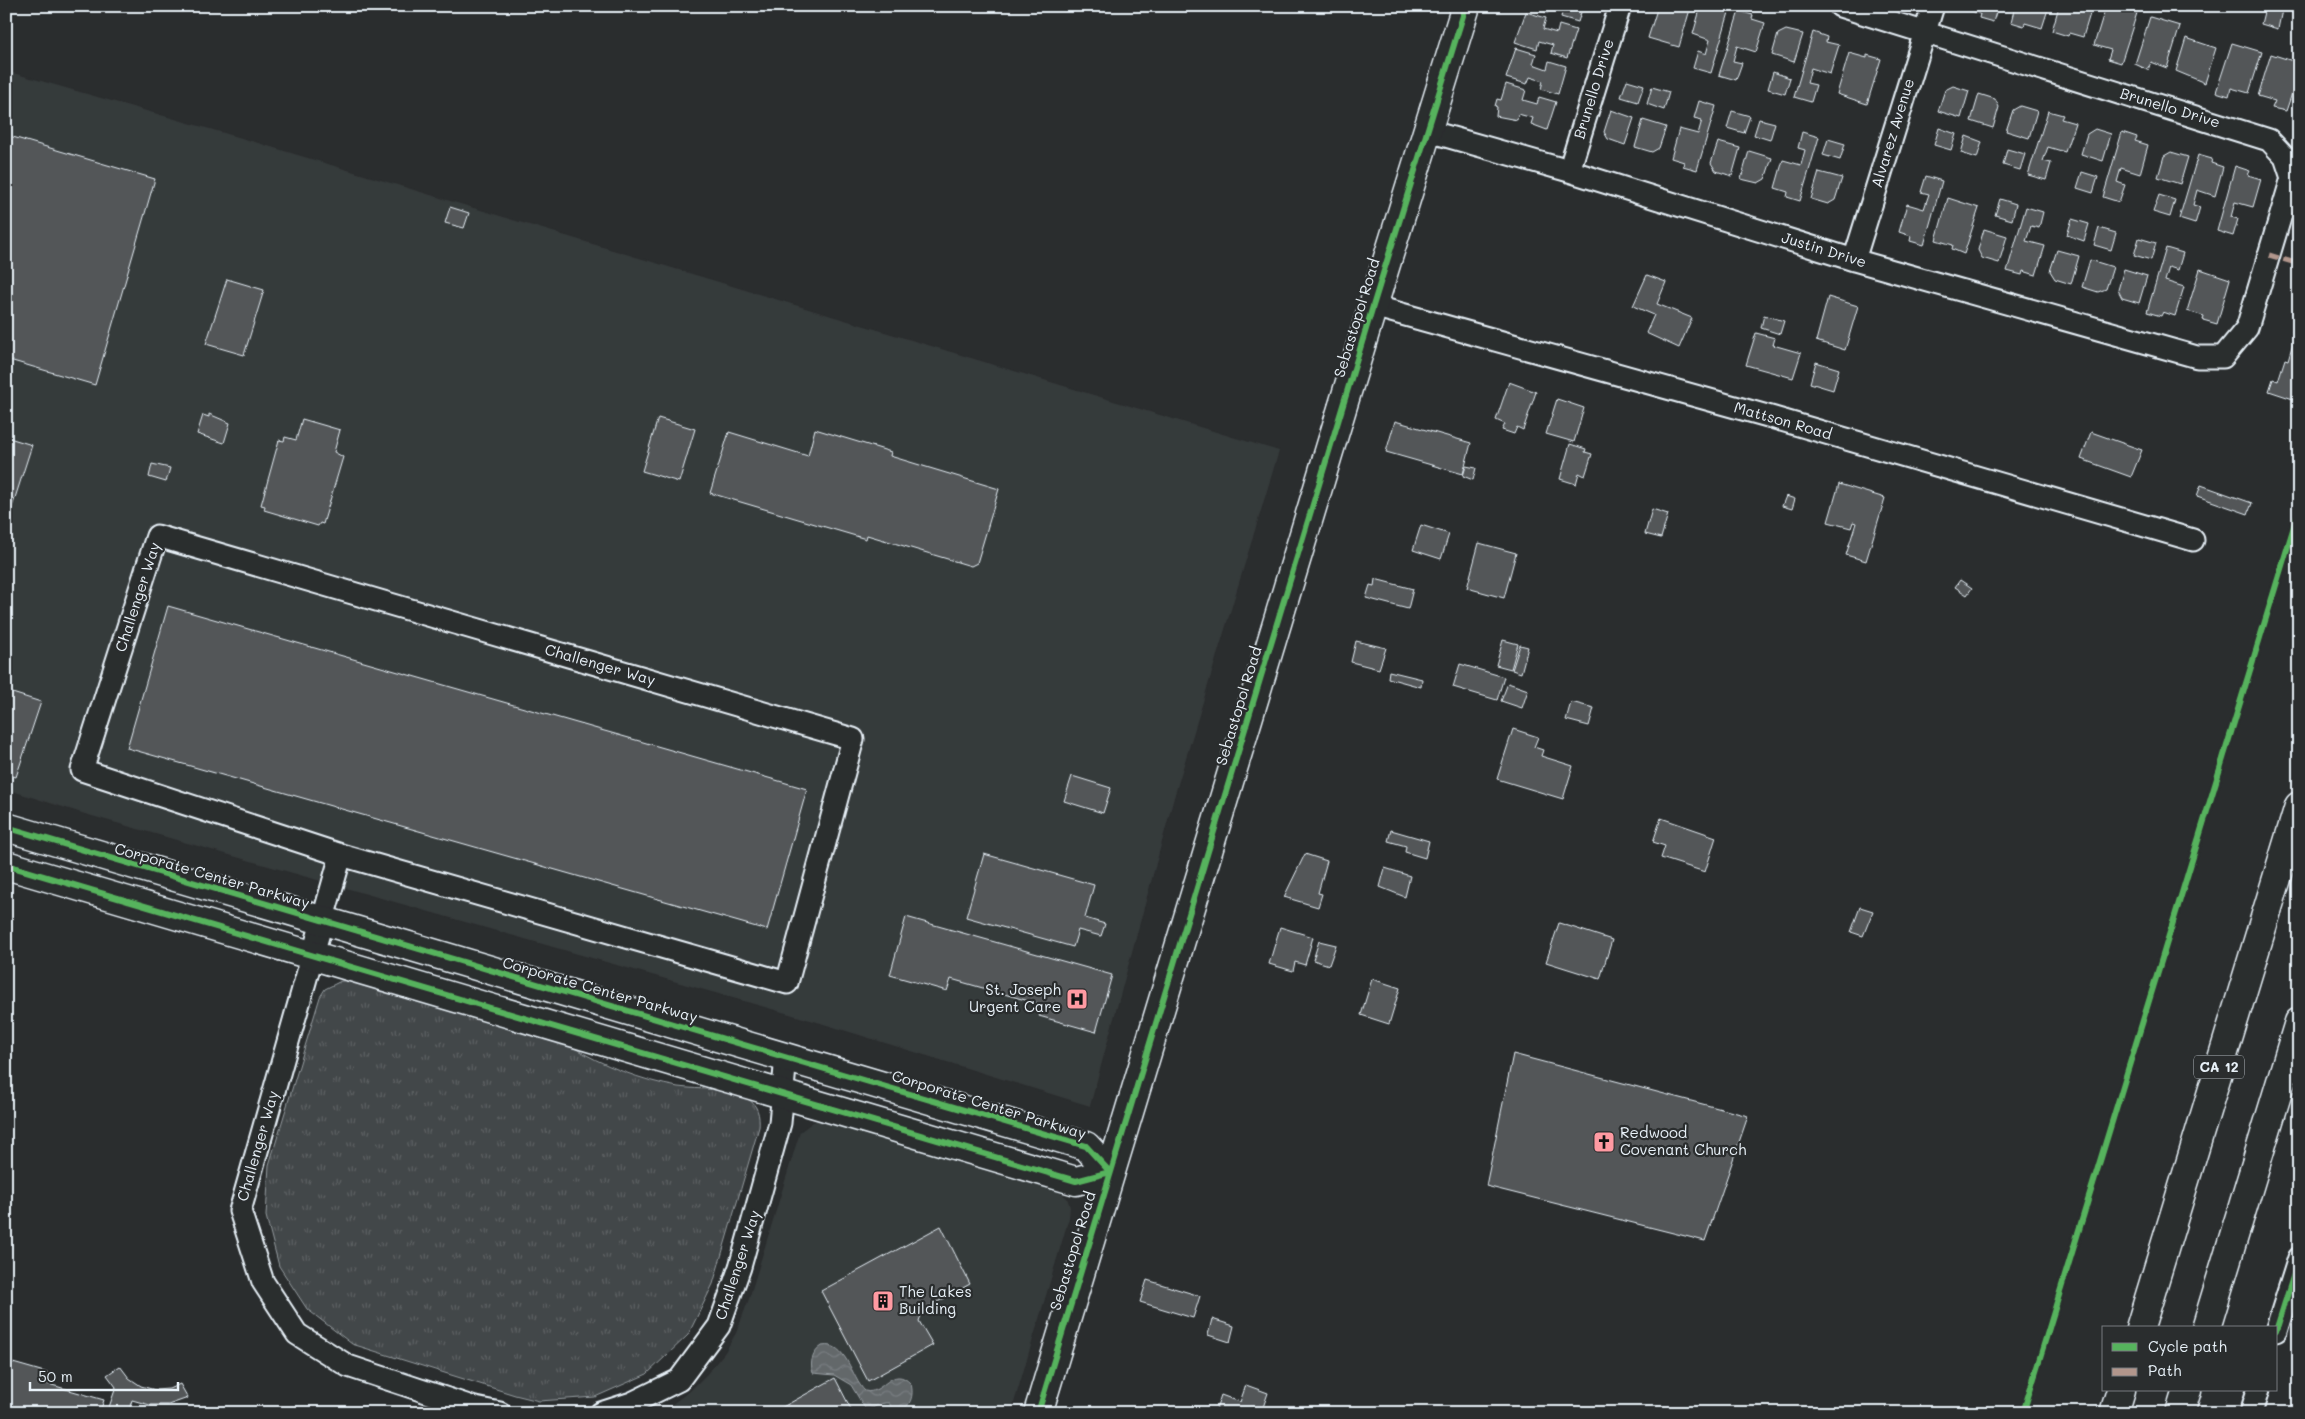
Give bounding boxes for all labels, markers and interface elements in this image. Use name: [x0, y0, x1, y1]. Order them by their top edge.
street label: Brunello Drive: [1568, 36, 1618, 141]
street label: Alvarez Avenue: [1866, 76, 1918, 190]
street label: Brunello Drive: [2118, 82, 2223, 132]
street label: Justin Drive: [1779, 227, 1869, 271]
street label: Sebastopol Road: [1328, 256, 1384, 380]
street label: Mattson Road: [1732, 396, 1835, 444]
street label: Challenger Way: [110, 539, 164, 654]
street label: Challenger Way: [543, 639, 658, 689]
street label: Sebastopol Road: [1210, 644, 1266, 768]
street label: Corporate Center Parkway: [112, 838, 312, 913]
street label: Corporate Center Parkway: [500, 952, 700, 1027]
place label: St. Joseph Urgent Care: [969, 979, 1061, 1016]
hospital icon: St. Joseph Urgent Care: [1065, 987, 1089, 1011]
road number: CA 12: [2194, 1056, 2244, 1078]
street label: Corporate Center Parkway: [890, 1065, 1089, 1143]
street label: Challenger Way: [232, 1088, 282, 1203]
place label: Redwood Covenant Church: [1620, 1122, 1746, 1159]
church icon: Redwood Covenant Church: [1592, 1130, 1616, 1154]
street label: Sebastopol Road: [1044, 1189, 1100, 1313]
street label: Challenger Way: [710, 1207, 764, 1322]
place label: The Lakes Building: [899, 1281, 972, 1318]
building icon: The Lakes Building: [871, 1289, 895, 1313]
legend: [2102, 1326, 2278, 1392]
text: Cycle path: [2148, 1336, 2227, 1356]
scale bar: [30, 1359, 178, 1391]
text: Path: [2148, 1360, 2182, 1380]
text: 50 m: [38, 1366, 73, 1386]

